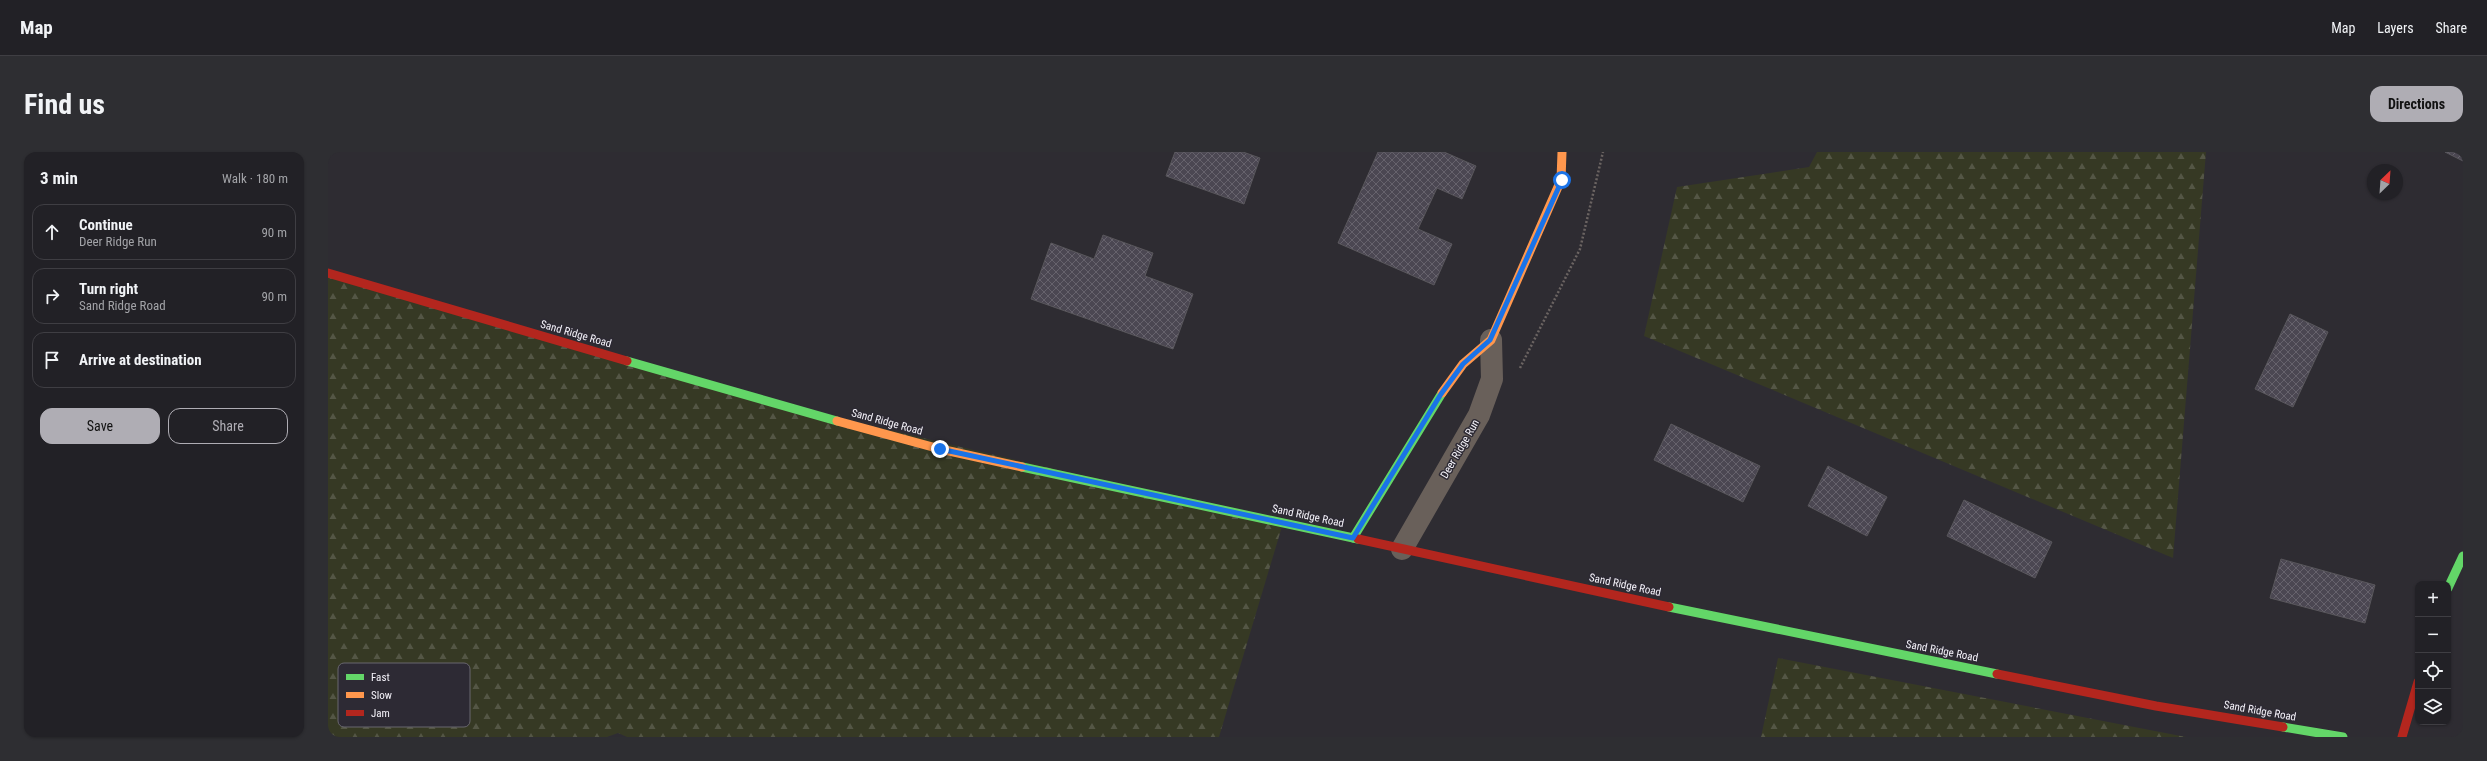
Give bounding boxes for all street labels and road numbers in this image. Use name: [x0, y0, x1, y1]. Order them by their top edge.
street label: Sand Ridge Road: [539, 318, 613, 350]
street label: Sand Ridge Road: [850, 406, 924, 438]
street label: Deer Ridge Run: [1438, 417, 1482, 481]
street label: Sand Ridge Road: [1271, 502, 1345, 530]
street label: Sand Ridge Road: [1588, 571, 1662, 599]
street label: Sand Ridge Road: [1905, 638, 1979, 664]
street label: Sand Ridge Road: [2223, 698, 2297, 724]

